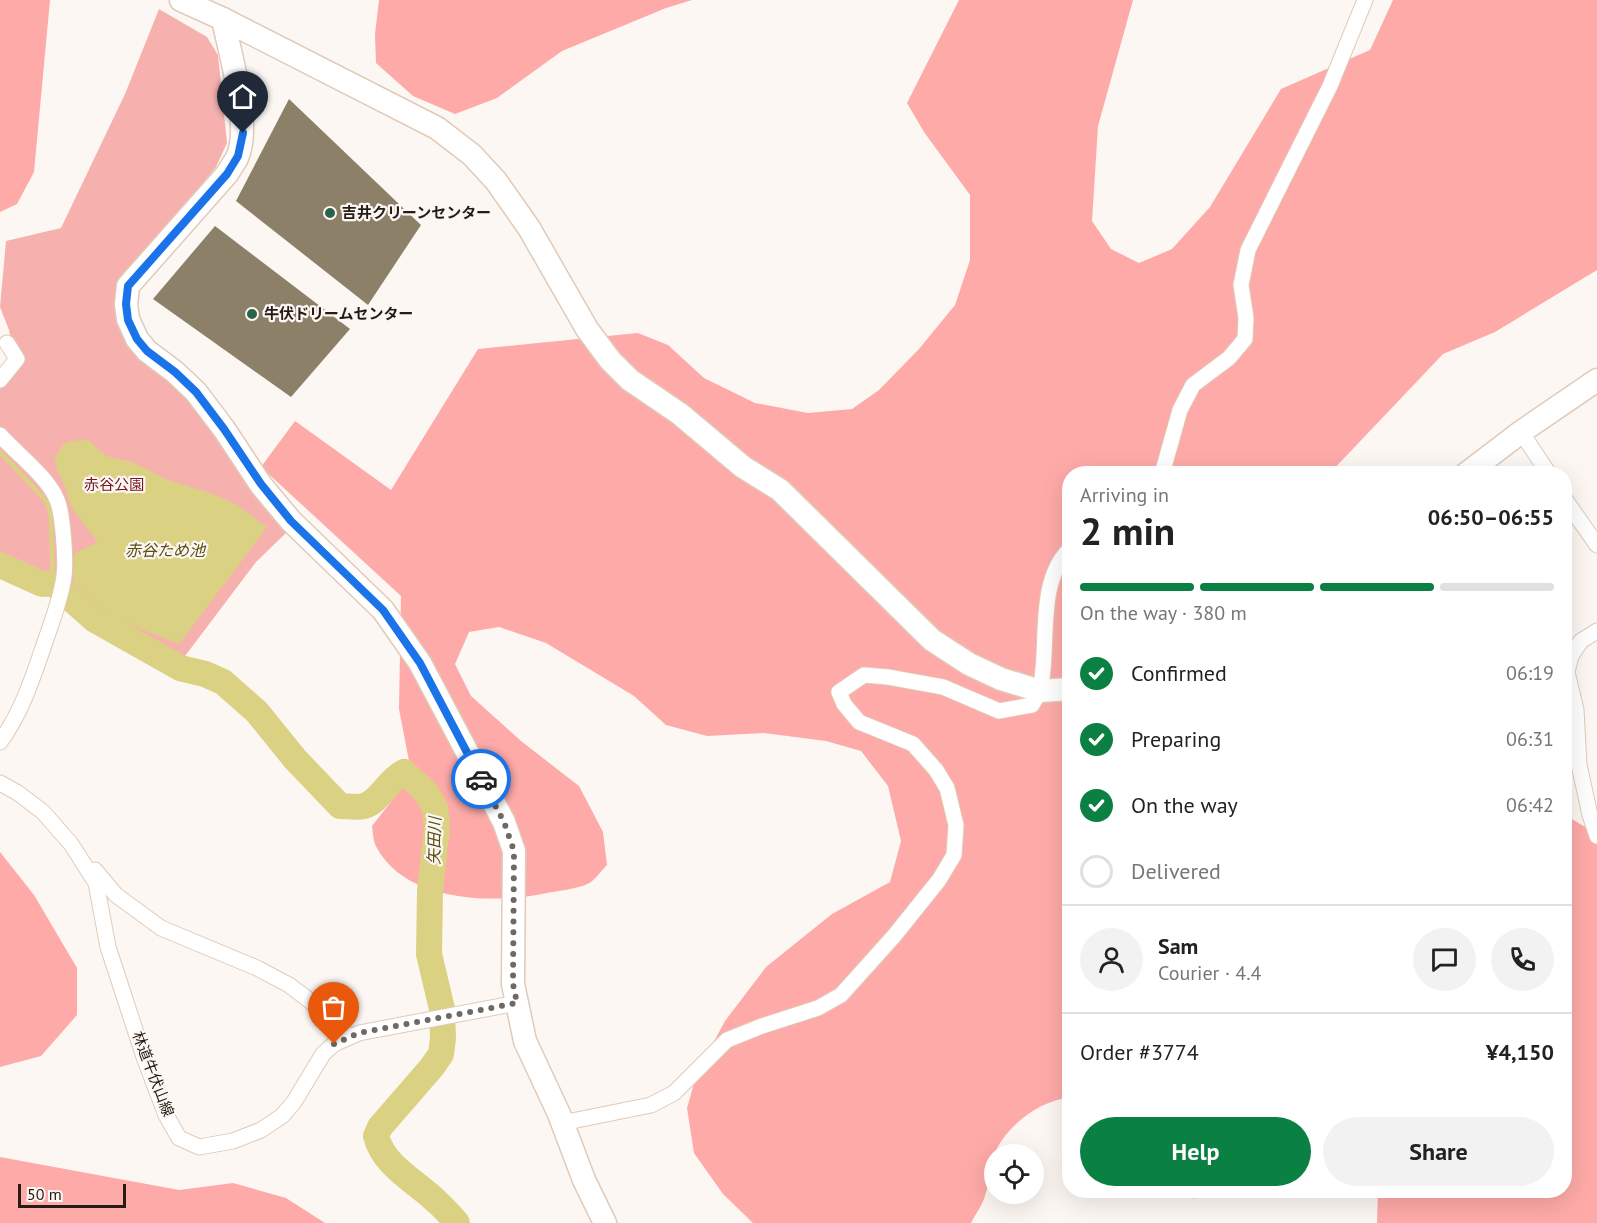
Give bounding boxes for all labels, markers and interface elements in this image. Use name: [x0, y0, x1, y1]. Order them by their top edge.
pin: [217, 71, 268, 133]
icon: home: [226, 80, 259, 113]
place label: 吉井クリーンセンター: [342, 203, 491, 222]
marker: 吉井クリーンセンター: [323, 206, 337, 220]
place label: 牛伏ドリームセンター: [264, 304, 414, 323]
marker: 牛伏ドリームセンター: [245, 307, 259, 321]
park label: 赤谷公園: [84, 475, 144, 494]
text: Arriving in: [1080, 482, 1169, 508]
text: 06:50–06:55: [1428, 503, 1554, 531]
text: 2 min: [1080, 505, 1175, 556]
water label: 赤谷ため池: [125, 540, 207, 560]
text: On the way · 380 m: [1080, 600, 1247, 626]
icon: check: [1080, 657, 1113, 690]
text: Confirmed: [1131, 659, 1227, 687]
text: 06:19: [1506, 660, 1554, 686]
icon: check: [1080, 723, 1113, 756]
text: Preparing: [1131, 725, 1221, 753]
text: 06:31: [1506, 726, 1554, 752]
courier: [451, 749, 511, 809]
icon: car: [465, 763, 498, 796]
icon: check: [1080, 789, 1113, 822]
text: On the way: [1131, 791, 1238, 819]
text: 06:42: [1506, 792, 1554, 818]
water label: 矢田川: [424, 815, 444, 865]
text: Delivered: [1131, 857, 1221, 885]
button: person: [1080, 928, 1143, 991]
button: chat: [1413, 928, 1476, 991]
button: phone: [1491, 928, 1554, 991]
text: Sam: [1158, 932, 1198, 960]
text: Courier · 4.4: [1158, 960, 1261, 986]
pin: [308, 982, 359, 1044]
icon: bag: [317, 991, 350, 1024]
street label: 林道牛伏山線: [128, 1028, 178, 1119]
text: Order #3774: [1080, 1038, 1199, 1066]
text: ¥4,150: [1486, 1038, 1554, 1066]
button: Help: [1080, 1117, 1311, 1186]
button: Share: [1323, 1117, 1554, 1186]
map controls: [984, 1144, 1044, 1204]
button: locate: [984, 1144, 1044, 1204]
scale bar: [18, 1181, 126, 1208]
text: 50 m: [27, 1184, 62, 1204]

